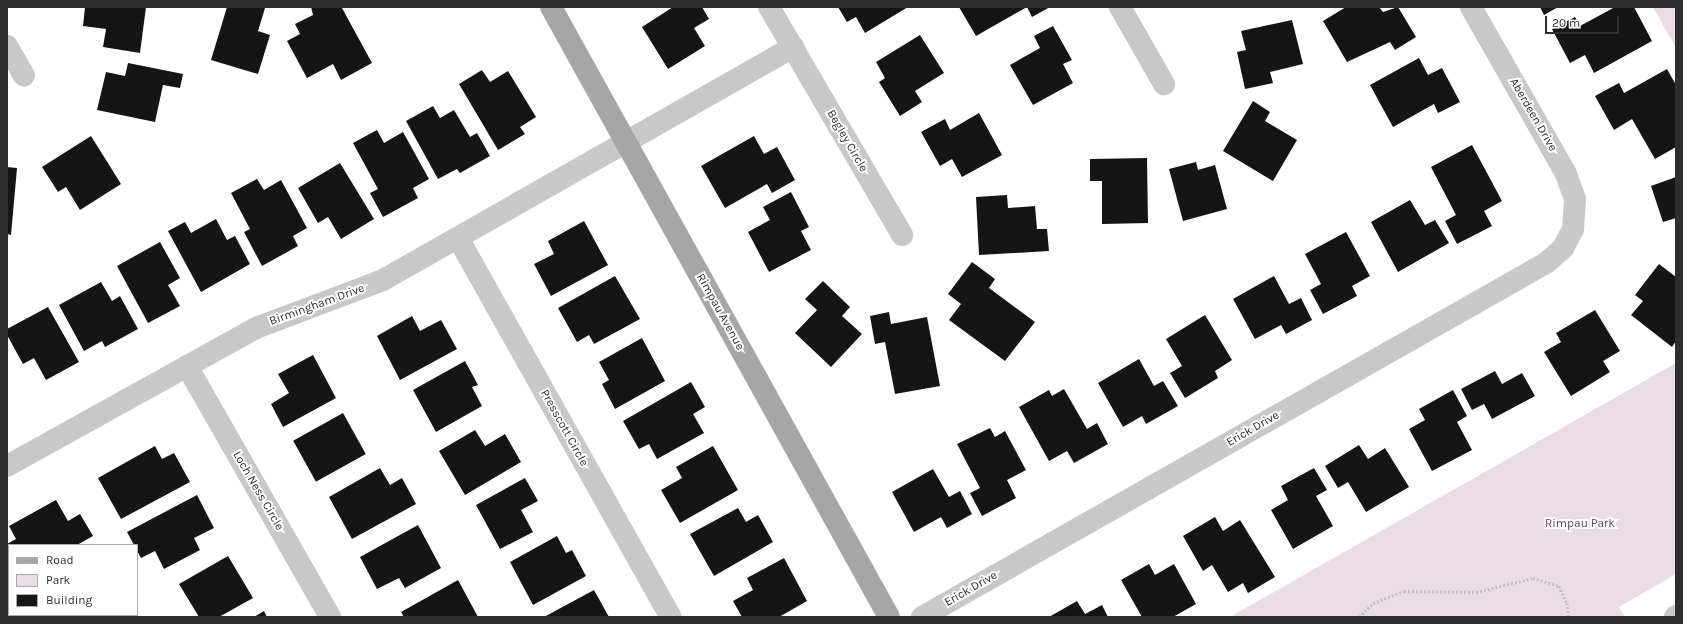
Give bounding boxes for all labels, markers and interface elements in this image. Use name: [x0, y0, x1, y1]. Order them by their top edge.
scale bar: [1547, 8, 1621, 34]
text: 20 m: [1552, 16, 1580, 30]
street label: Aberdeen Drive: [1506, 76, 1560, 154]
street label: Begley Circle: [823, 107, 871, 175]
street label: Rimpau Avenue: [693, 271, 747, 353]
street label: Birmingham Drive: [267, 281, 367, 329]
street label: Presscott Circle: [537, 387, 591, 469]
street label: Erick Drive: [1224, 408, 1282, 450]
street label: Loch Ness Circle: [229, 449, 287, 533]
park label: Rimpau Park: [1545, 517, 1615, 531]
legend: [8, 544, 138, 616]
text: Road: [46, 553, 74, 567]
street label: Erick Drive: [942, 568, 1000, 610]
text: Park: [46, 573, 70, 587]
text: Building: [46, 593, 92, 607]

